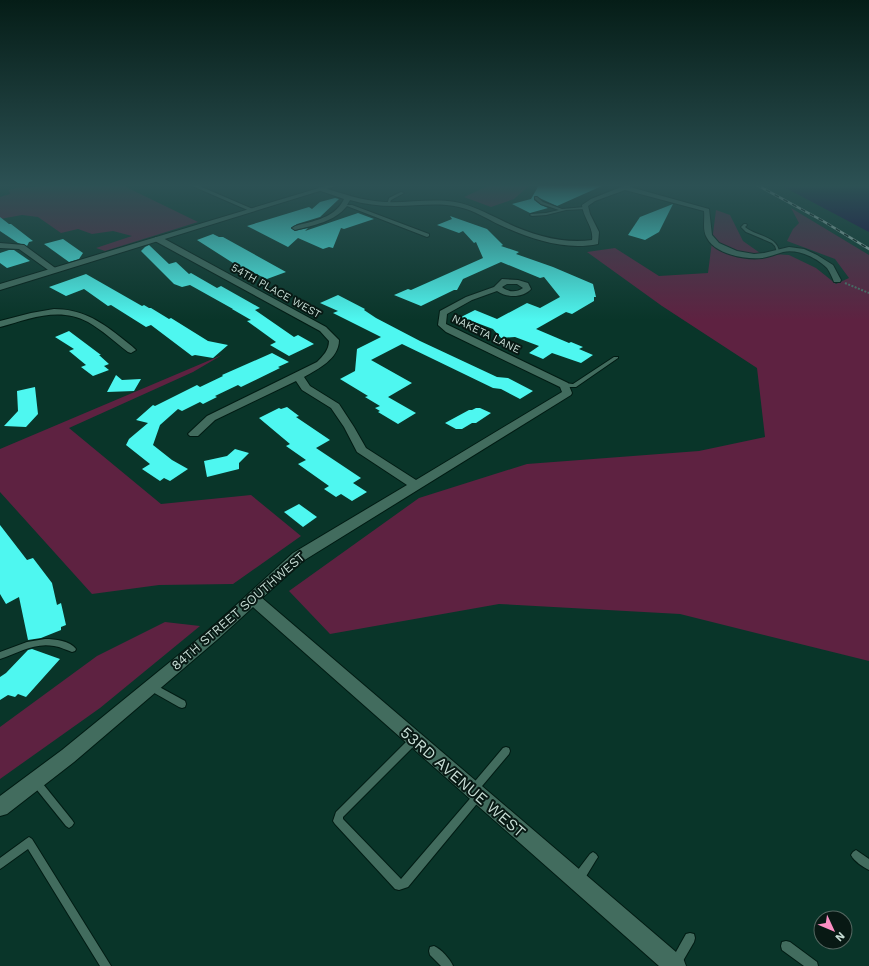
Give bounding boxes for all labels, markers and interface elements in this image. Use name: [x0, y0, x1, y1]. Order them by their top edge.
street label: 54TH PLACE WEST: [229, 261, 323, 321]
street label: NAKETA LANE: [450, 312, 522, 356]
street label: 84TH STREET SOUTHWEST: [168, 549, 308, 673]
street label: 53RD AVENUE WEST: [397, 723, 530, 842]
north arrow: [813, 910, 853, 950]
text: N: [832, 929, 847, 944]

